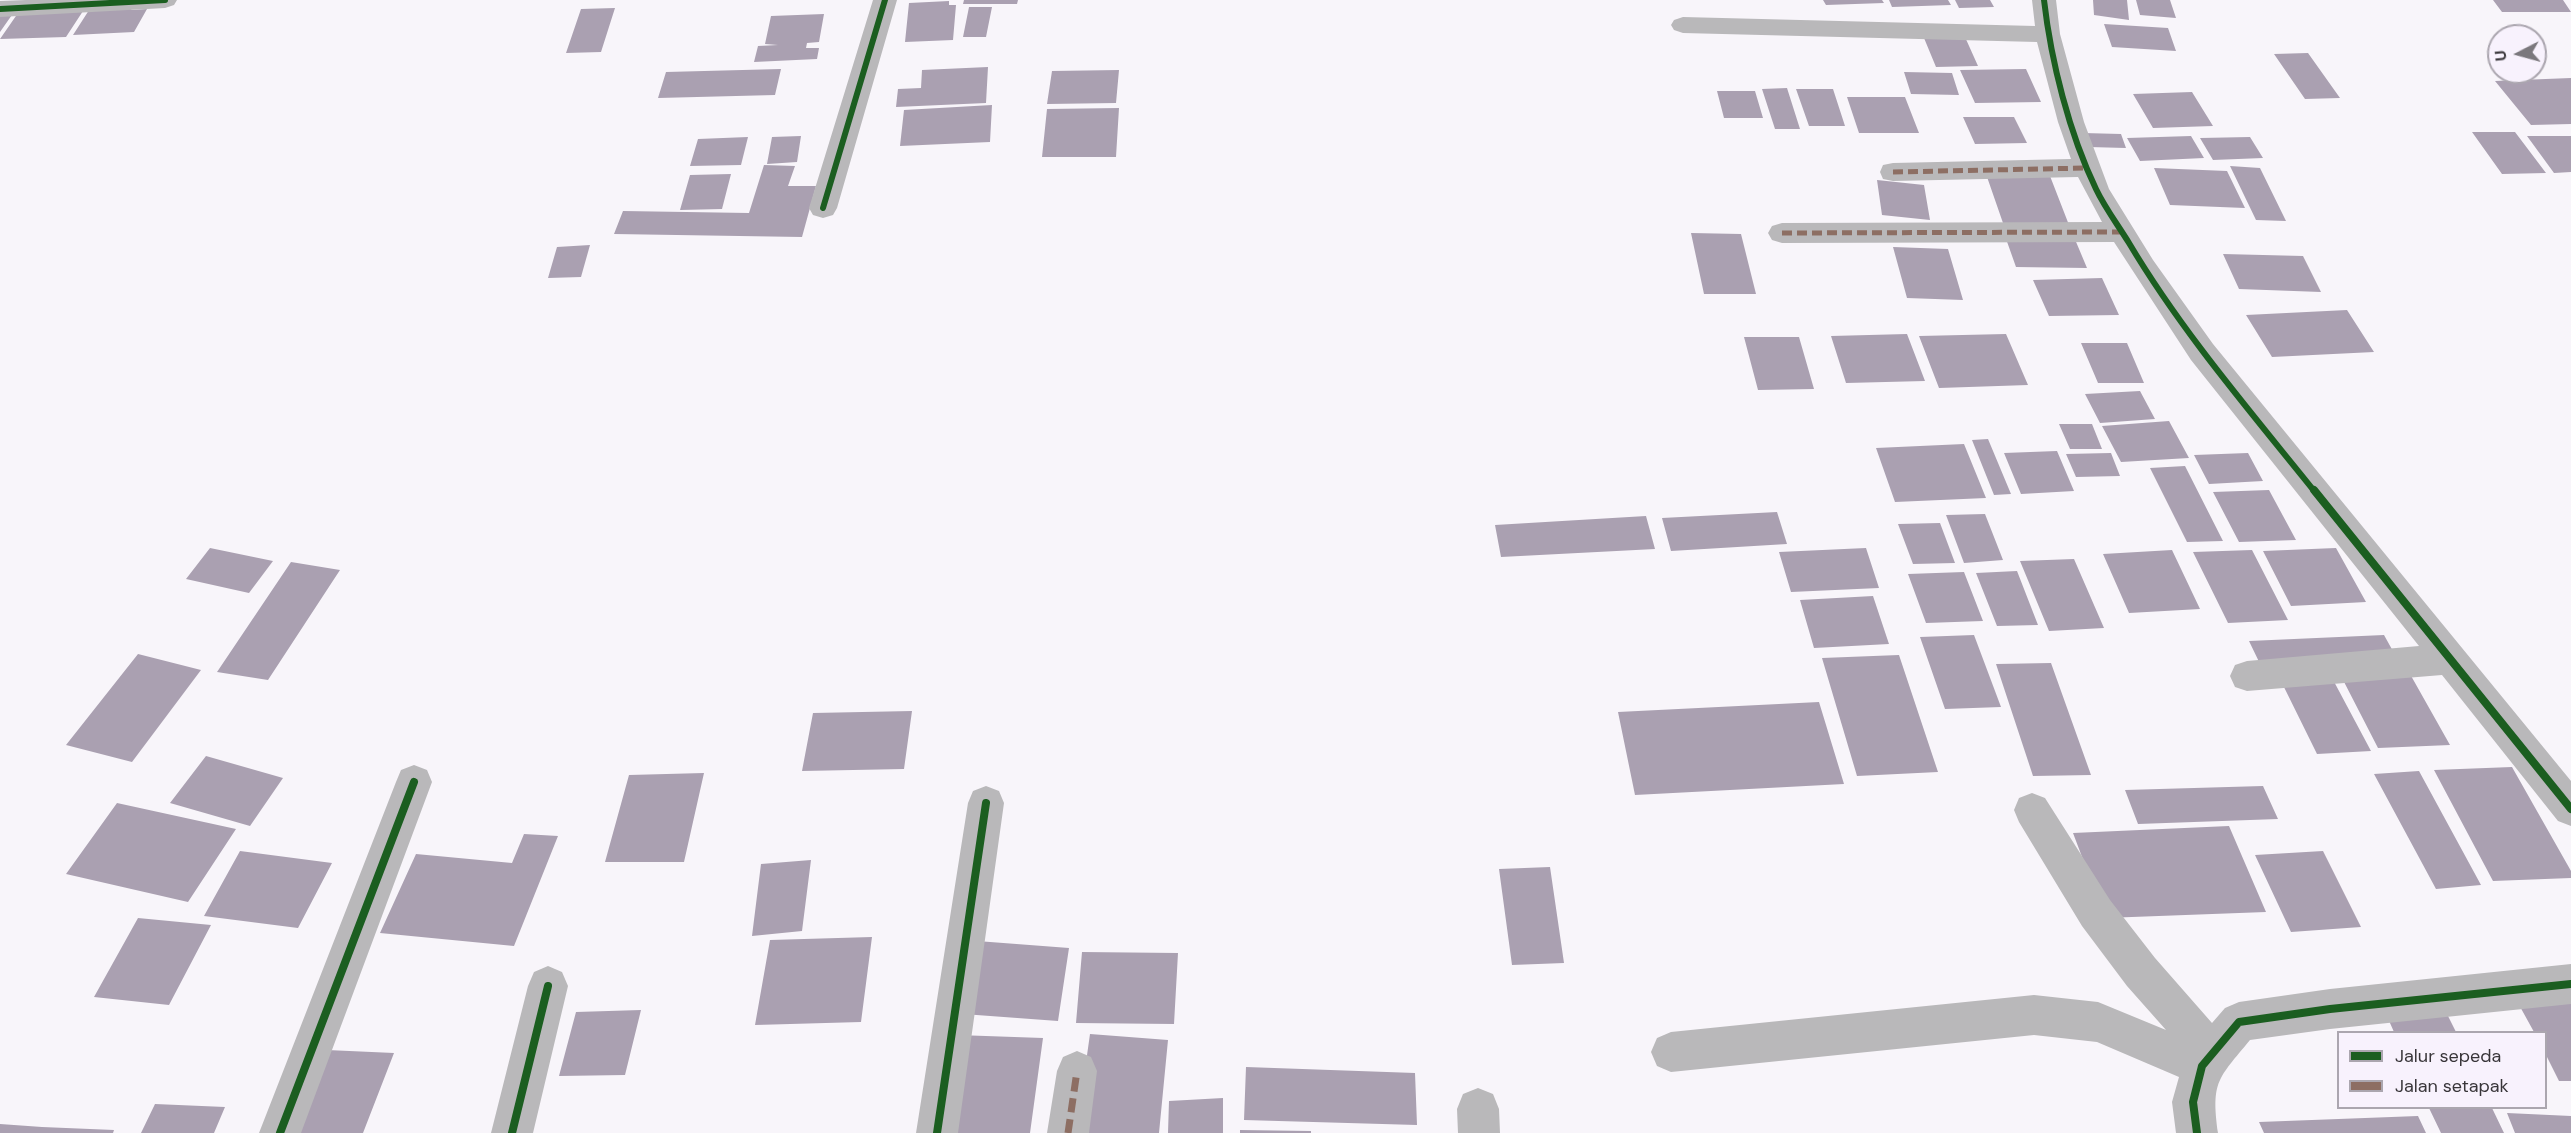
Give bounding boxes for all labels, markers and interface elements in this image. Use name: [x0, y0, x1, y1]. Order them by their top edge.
north arrow: [2487, 24, 2547, 84]
text: U: [2490, 49, 2512, 62]
legend: [2337, 1031, 2547, 1109]
text: Jalur sepeda: [2395, 1044, 2501, 1068]
text: Jalan setapak: [2395, 1074, 2509, 1098]

